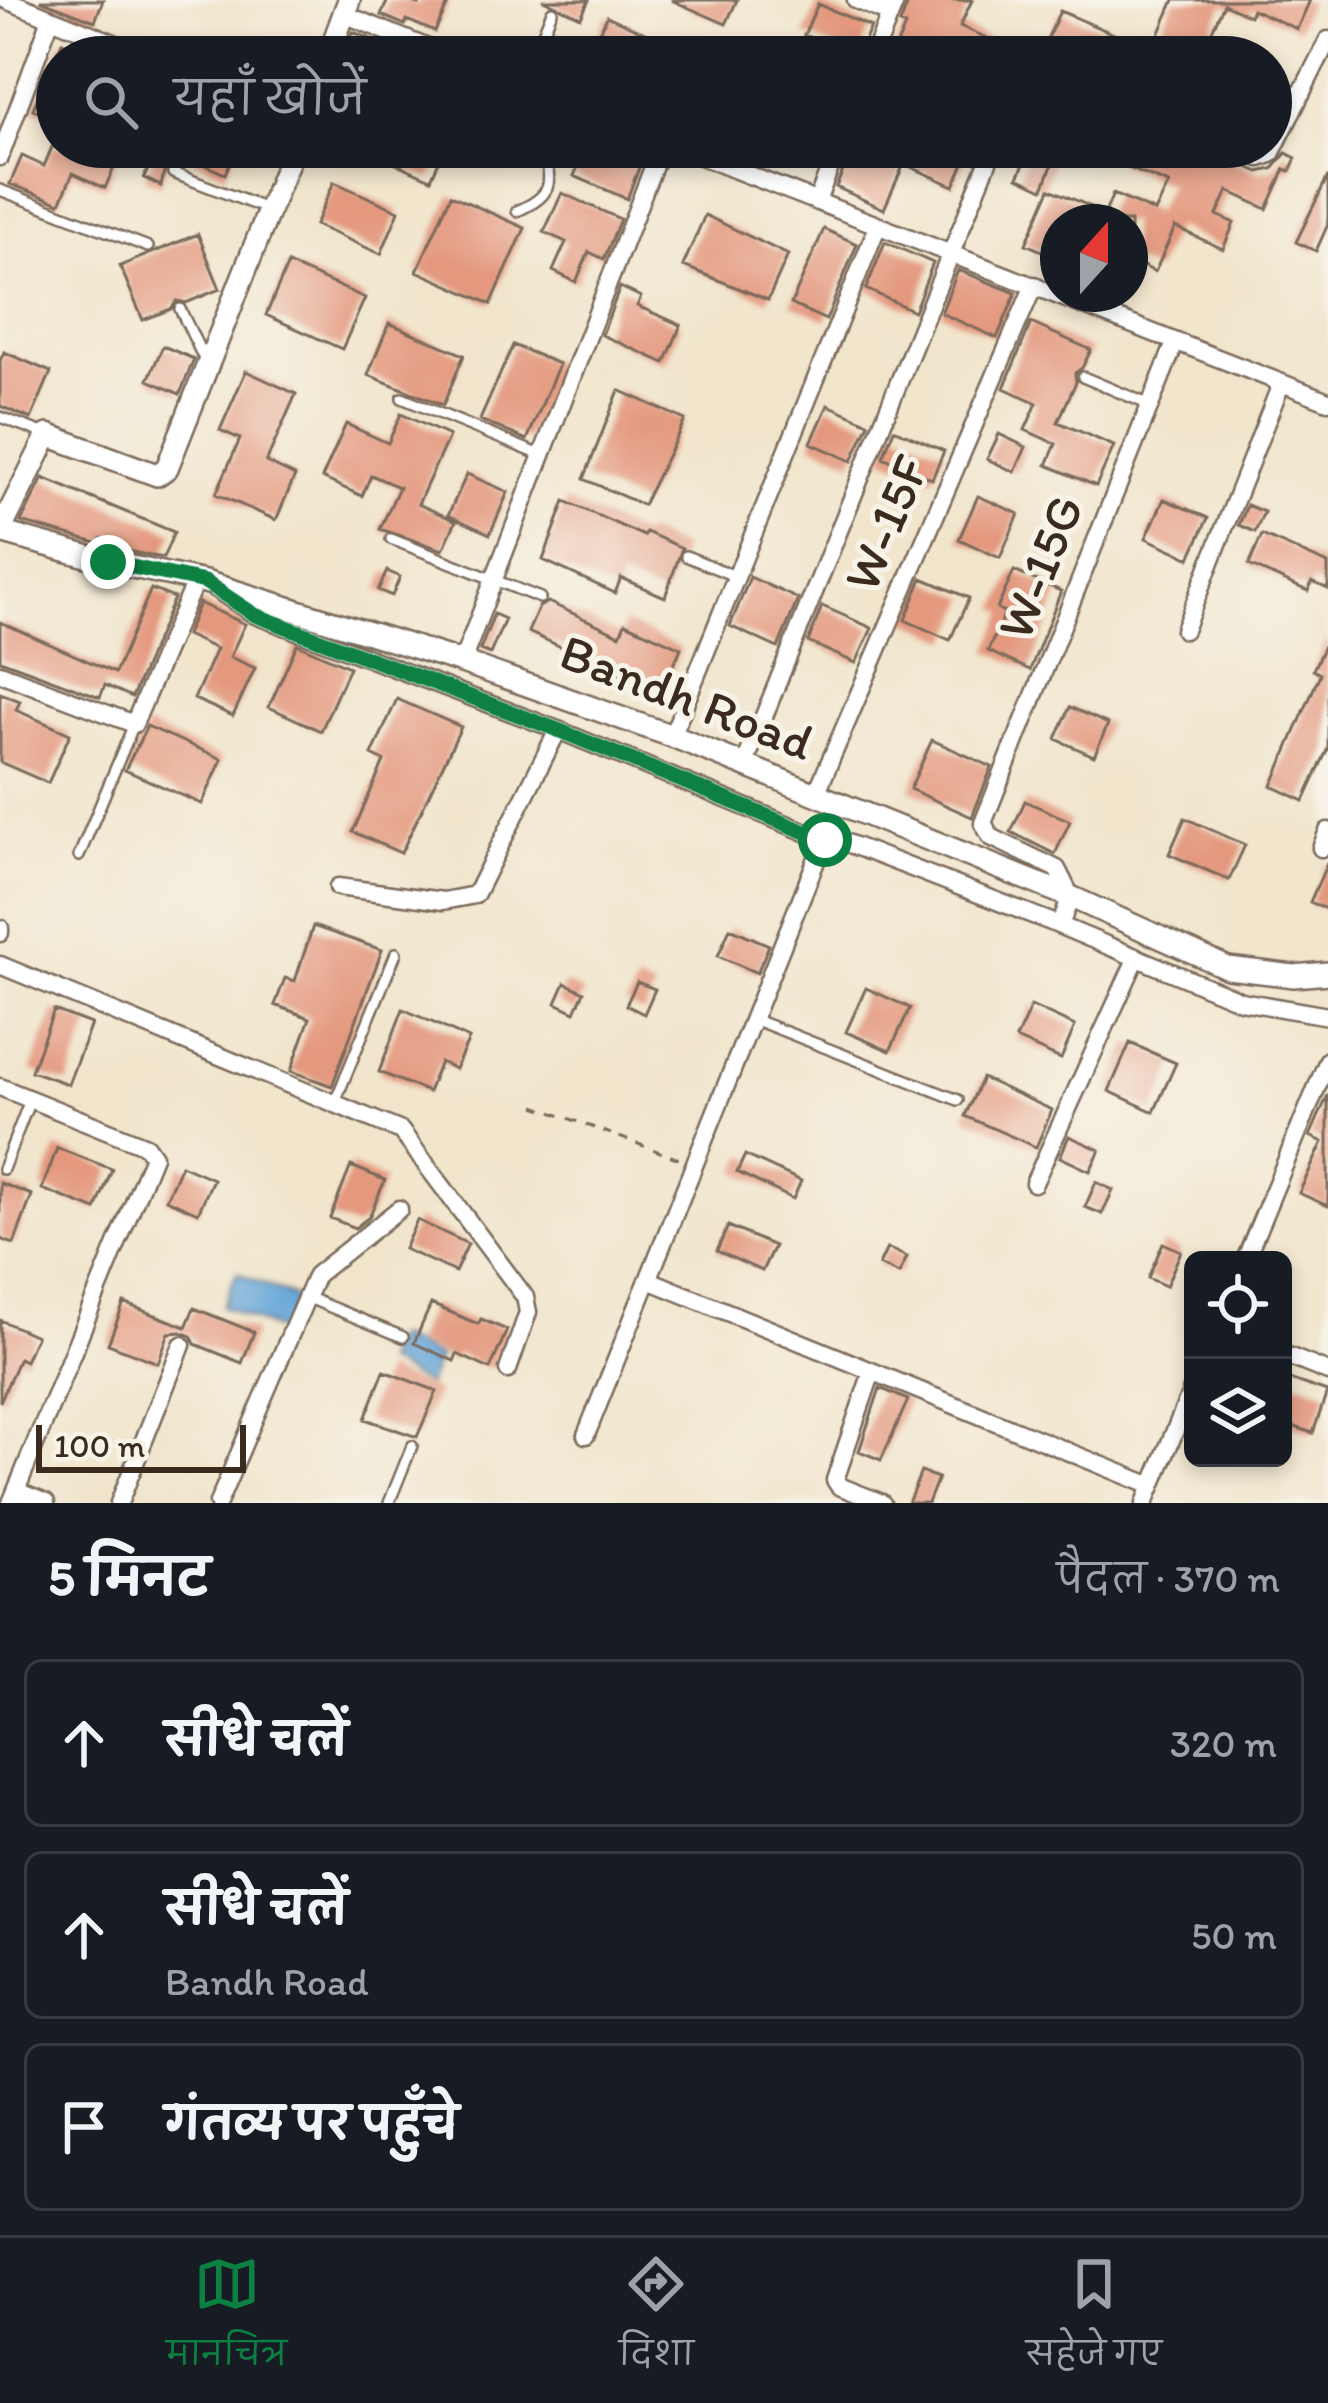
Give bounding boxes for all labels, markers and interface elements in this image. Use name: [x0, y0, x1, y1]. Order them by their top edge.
search box: [36, 36, 1292, 168]
icon: search: [78, 69, 144, 135]
text: यहाँ खोजें: [174, 71, 366, 125]
north arrow: [1040, 204, 1148, 312]
street label: W-15F: [830, 446, 942, 600]
street label: W-15G: [984, 486, 1096, 648]
route end: [81, 535, 135, 589]
street label: Bandh Road: [552, 621, 822, 773]
route start: [798, 813, 852, 867]
map controls: [1184, 1251, 1292, 1467]
button: locate: [1184, 1251, 1292, 1359]
button: layers: [1184, 1359, 1292, 1467]
scale bar: [36, 1419, 246, 1472]
text: 100 m: [54, 1426, 145, 1465]
text: 5 मिनट: [48, 1547, 210, 1608]
text: पैदल · 370 m: [1057, 1555, 1280, 1602]
icon: ahead: [51, 1710, 117, 1776]
text: सीधे चलें: [165, 1712, 348, 1766]
text: 320 m: [1170, 1720, 1277, 1767]
text: सीधे चलें: [165, 1881, 348, 1935]
icon: ahead: [51, 1902, 117, 1968]
text: 50 m: [1191, 1912, 1277, 1959]
text: Bandh Road: [165, 1958, 369, 2005]
icon: arrive: [51, 2094, 117, 2160]
text: गंतव्य पर पहुँचे: [165, 2096, 459, 2150]
tab: मानचित्र: [166, 2251, 287, 2390]
tab: दिशा: [619, 2251, 694, 2390]
tab: सहेजे गए: [1026, 2251, 1162, 2390]

